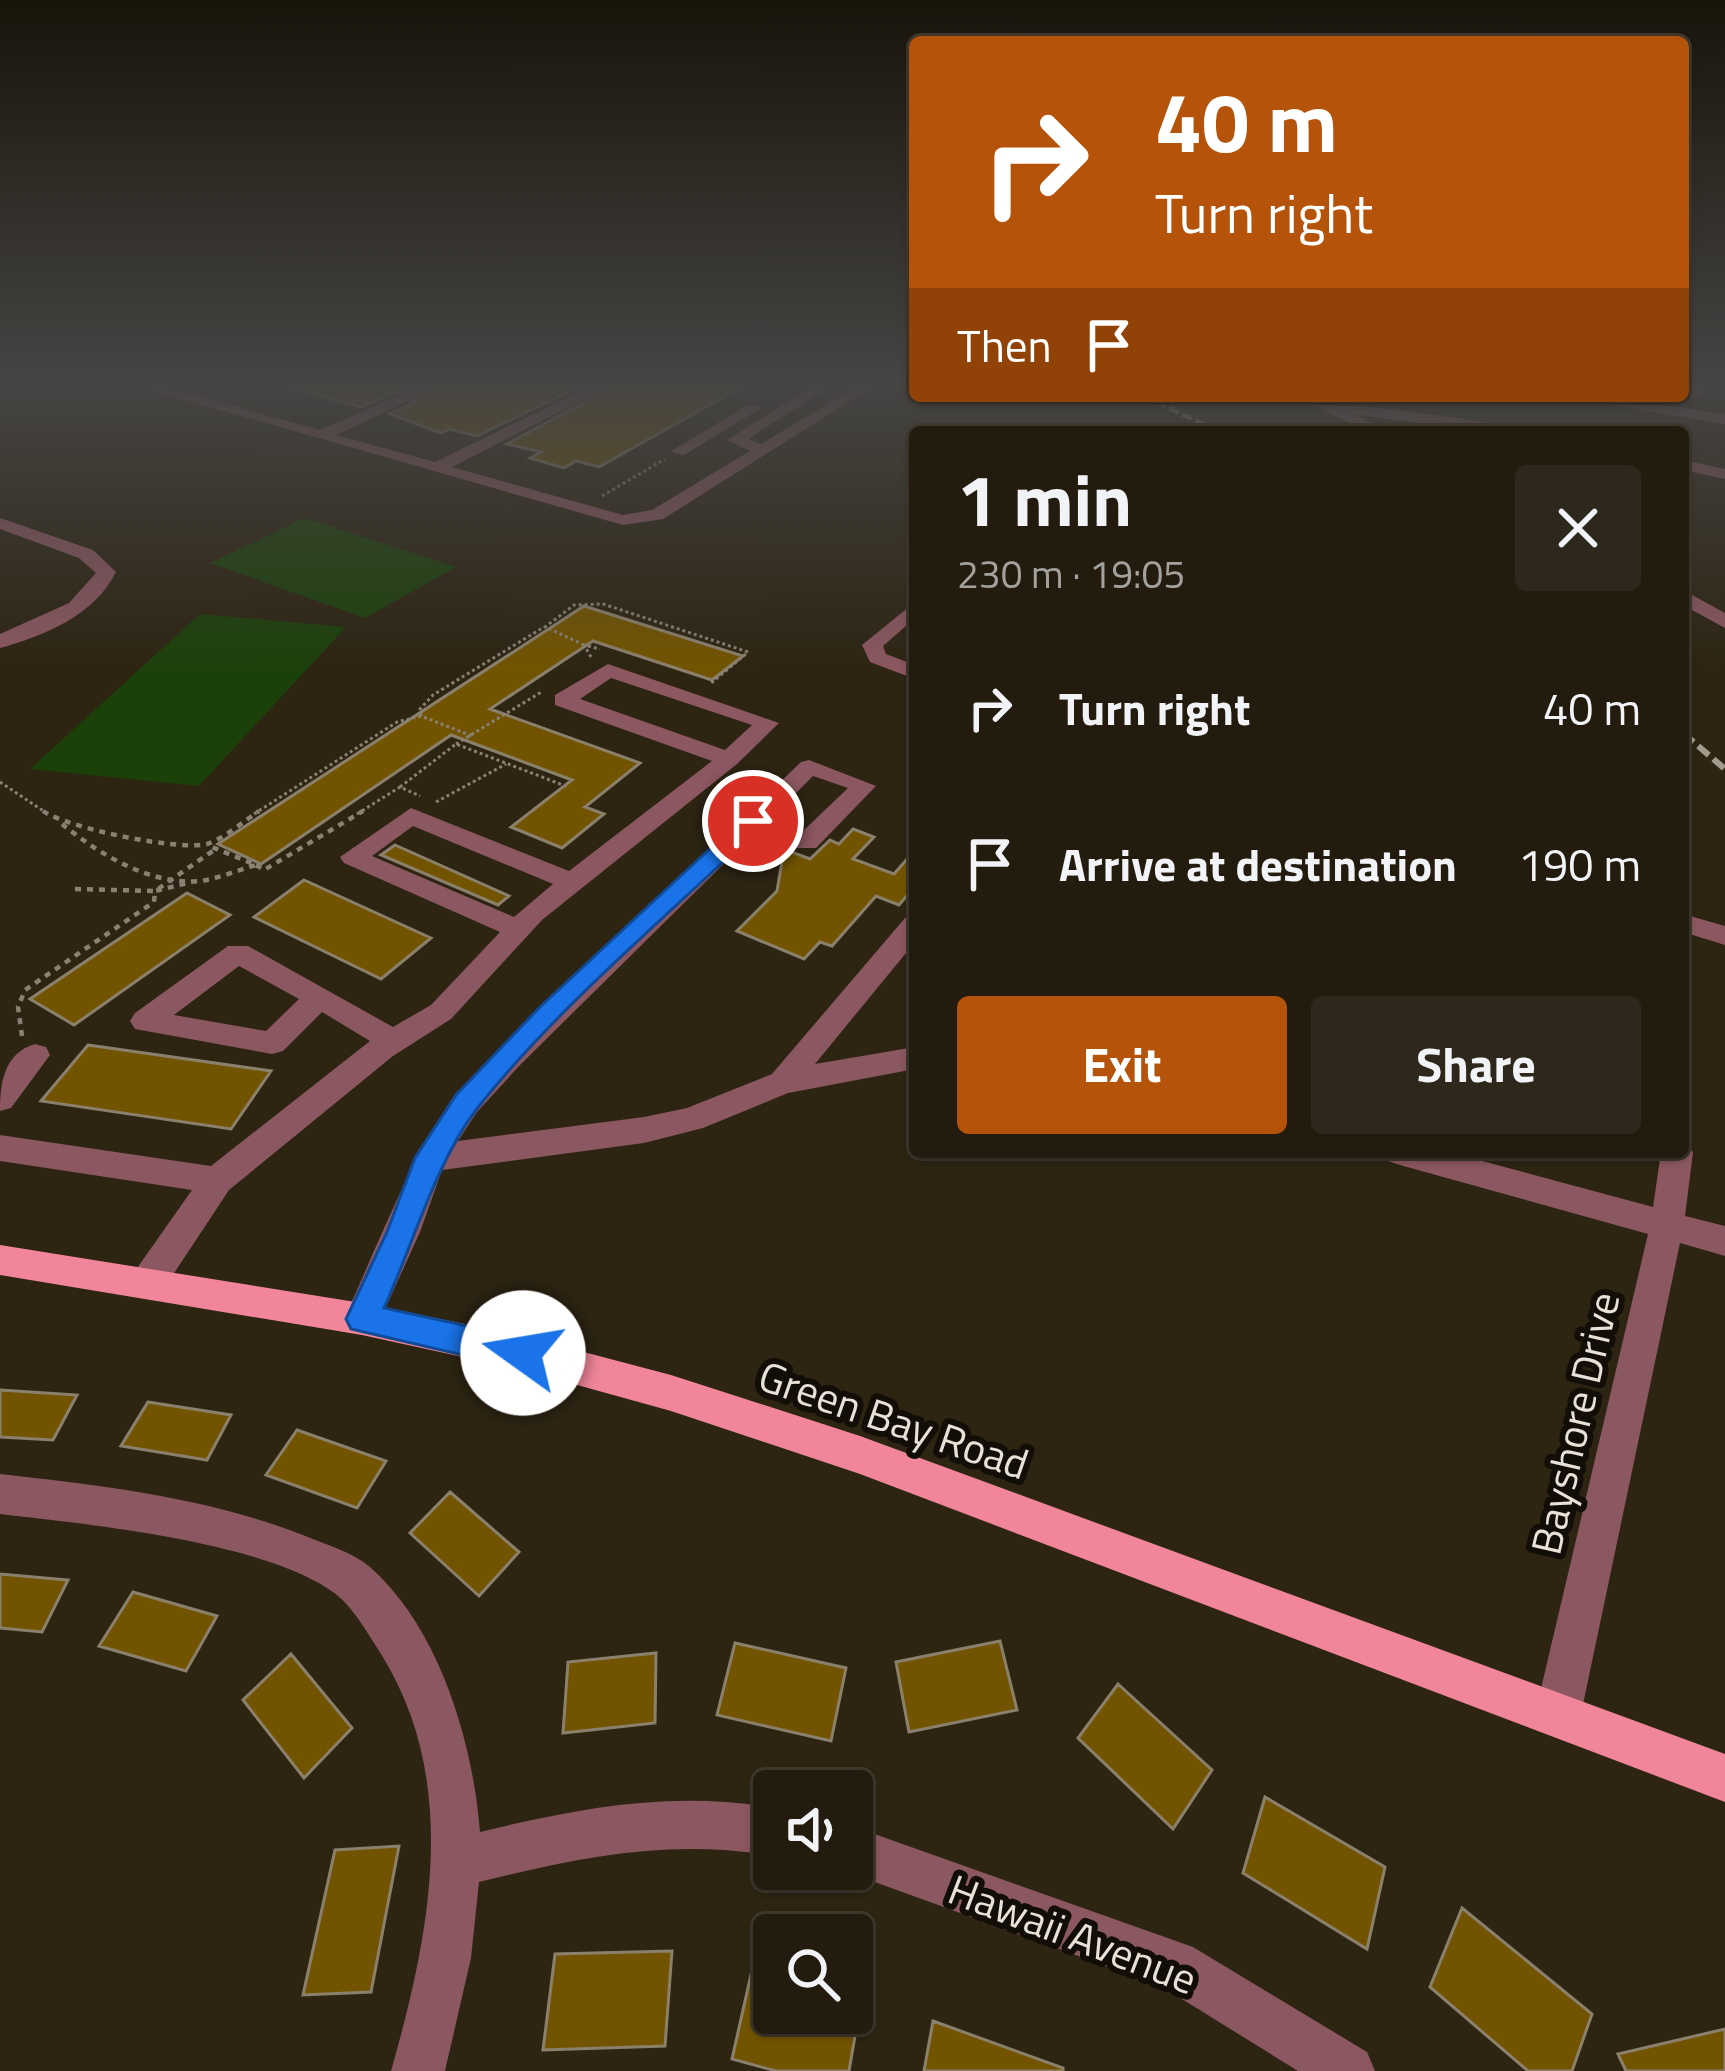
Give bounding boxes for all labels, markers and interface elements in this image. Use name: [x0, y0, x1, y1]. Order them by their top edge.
text: 40 m: [1155, 57, 1338, 185]
icon: right: [957, 84, 1113, 240]
text: Turn right: [1155, 172, 1373, 254]
text: Then: [957, 311, 1052, 379]
icon: arrive: [1076, 312, 1142, 378]
text: 1 min: [957, 444, 1132, 554]
button: close: [1515, 465, 1641, 591]
text: 230 m · 19:05: [957, 544, 1185, 603]
text: Turn right: [1059, 674, 1250, 742]
text: 40 m: [1543, 674, 1641, 742]
icon: right: [957, 675, 1023, 741]
pin: [702, 770, 804, 872]
icon: arrive: [720, 788, 786, 854]
text: Arrive at destination: [1059, 830, 1457, 898]
text: 190 m: [1518, 830, 1641, 898]
icon: arrive: [957, 831, 1023, 897]
button: Exit: [957, 996, 1287, 1134]
button: Share: [1311, 996, 1641, 1134]
street label: Bayshore Drive: [1513, 1286, 1635, 1560]
position arrow: [460, 1290, 586, 1416]
street label: Green Bay Road: [751, 1343, 1037, 1495]
map controls: [753, 1770, 873, 2034]
button: sound: [753, 1770, 873, 1890]
street label: Hawaii Avenue: [940, 1856, 1206, 2010]
button: search: [753, 1914, 873, 2034]

